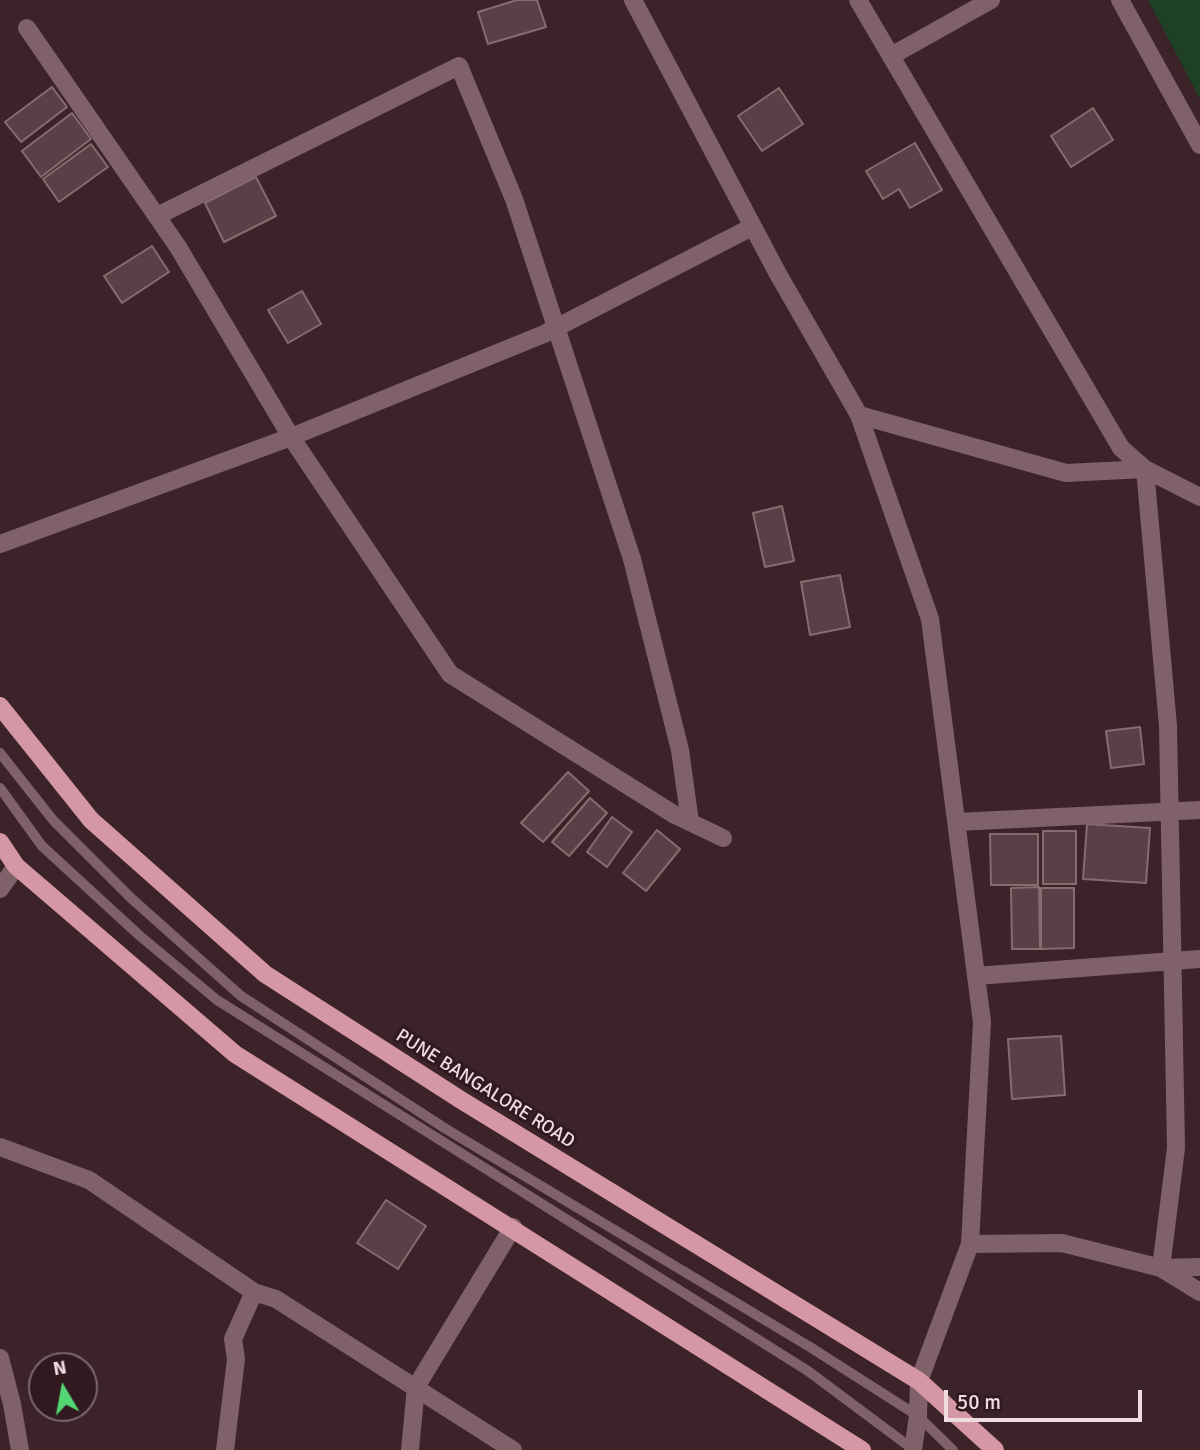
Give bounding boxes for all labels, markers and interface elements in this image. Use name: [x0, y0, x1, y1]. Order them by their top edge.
street label: PUNE BANGALORE ROAD: [391, 1025, 579, 1153]
north arrow: [28, 1352, 98, 1422]
text: N: [51, 1355, 68, 1381]
scale bar: [948, 1376, 1146, 1420]
text: 50 m: [957, 1389, 1001, 1415]

